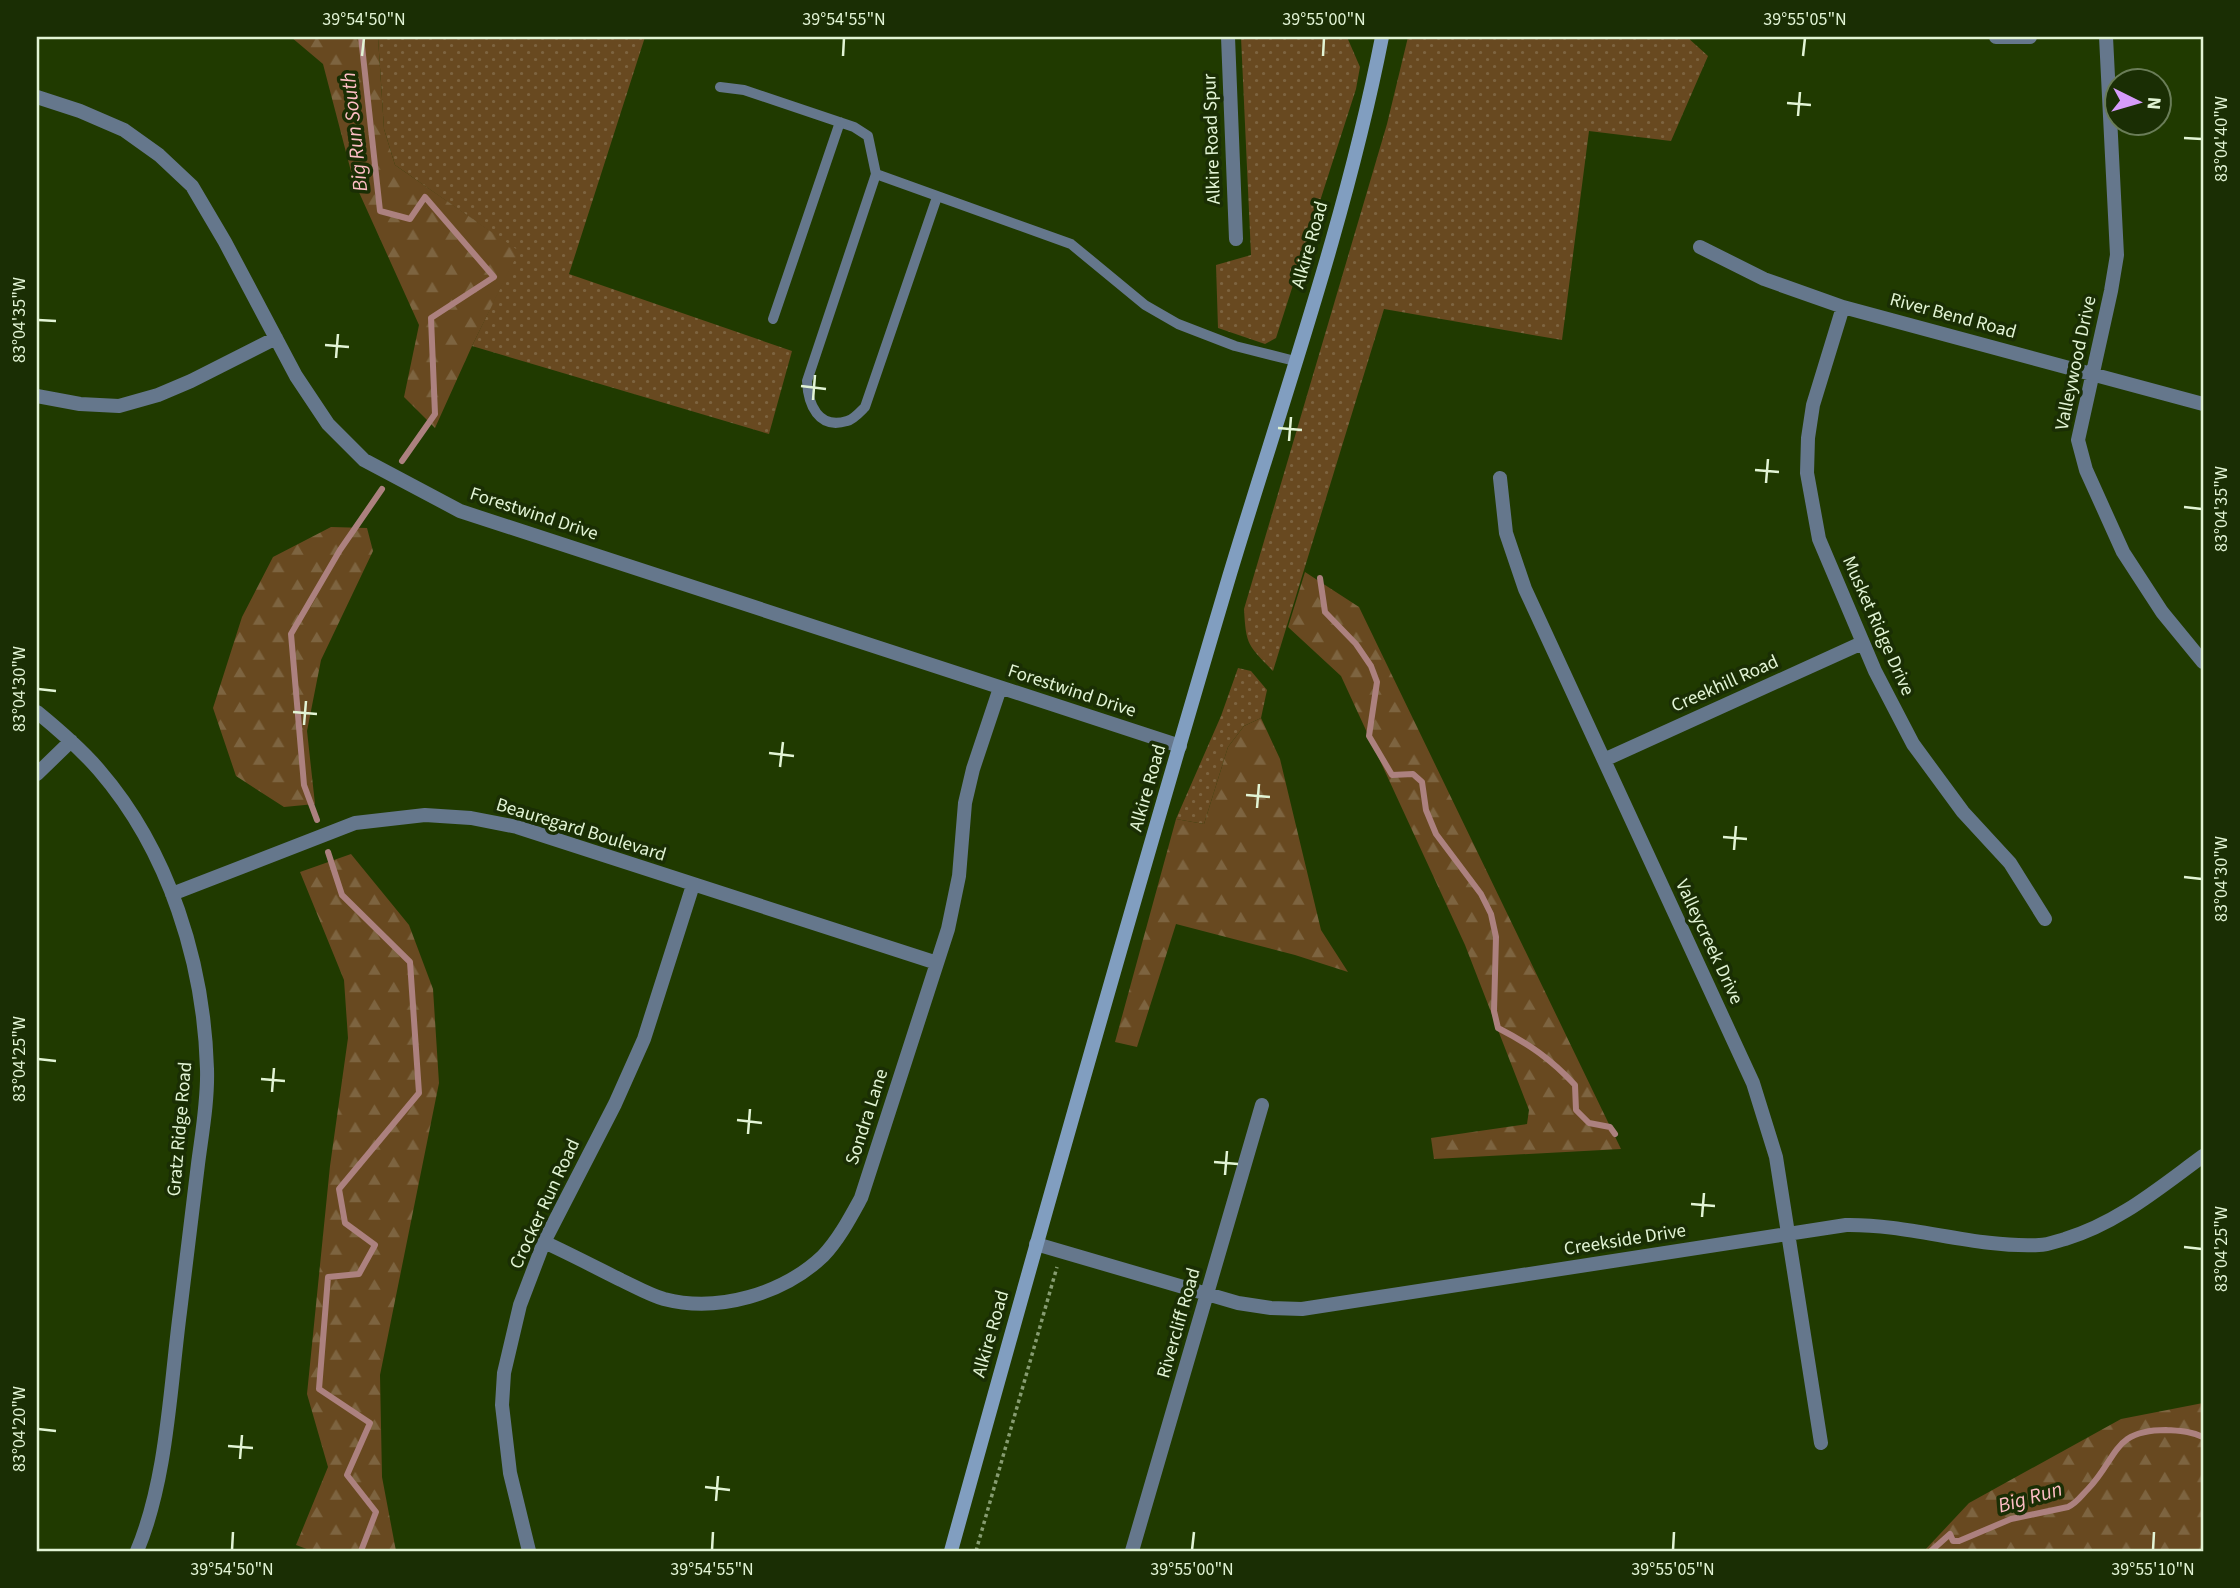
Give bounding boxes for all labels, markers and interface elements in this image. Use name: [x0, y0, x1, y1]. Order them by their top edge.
text: 39°54'50"N: [322, 7, 406, 32]
text: 39°54'55"N: [802, 7, 886, 32]
text: 39°55'00"N: [1282, 7, 1366, 32]
text: 39°55'05"N: [1763, 7, 1847, 32]
north arrow: [2104, 66, 2174, 136]
water label: Big Run South: [333, 71, 375, 193]
street label: Alkire Road Spur: [1196, 73, 1228, 205]
text: N: [2139, 96, 2167, 111]
text: 83°04'40"W: [2209, 96, 2234, 182]
street label: Alkire Road: [1285, 198, 1335, 292]
text: 83°04'35"W: [7, 277, 32, 363]
street label: River Bend Road: [1887, 286, 2019, 346]
street label: Valleywood Drive: [2049, 293, 2103, 433]
text: 83°04'35"W: [2209, 466, 2234, 552]
street label: Forestwind Drive: [466, 481, 602, 547]
street label: Musket Ridge Drive: [1835, 552, 1921, 700]
text: 83°04'30"W: [7, 646, 32, 732]
street label: Creekhill Road: [1667, 648, 1783, 720]
street label: Forestwind Drive: [1004, 658, 1140, 724]
street label: Alkire Road: [1123, 741, 1173, 835]
street label: Beauregard Boulevard: [493, 791, 669, 869]
text: 83°04'30"W: [2209, 836, 2234, 922]
street label: Valleycreek Drive: [1668, 875, 1750, 1009]
text: 83°04'25"W: [7, 1016, 32, 1102]
street label: Gratz Ridge Road: [161, 1061, 199, 1197]
street label: Sondra Lane: [839, 1065, 895, 1169]
street label: Crocker Run Road: [503, 1134, 587, 1274]
text: 83°04'25"W: [2209, 1206, 2234, 1292]
street label: Creekside Drive: [1562, 1217, 1688, 1263]
street label: Rivercliff Road: [1150, 1265, 1208, 1381]
street label: Alkire Road: [966, 1287, 1016, 1381]
text: 83°04'20"W: [7, 1386, 32, 1472]
water label: Big Run: [1994, 1473, 2066, 1521]
text: 39°54'50"N: [190, 1557, 274, 1582]
text: 39°54'55"N: [670, 1557, 754, 1582]
text: 39°55'00"N: [1150, 1557, 1234, 1582]
text: 39°55'05"N: [1631, 1557, 1715, 1582]
text: 39°55'10"N: [2111, 1557, 2195, 1582]

